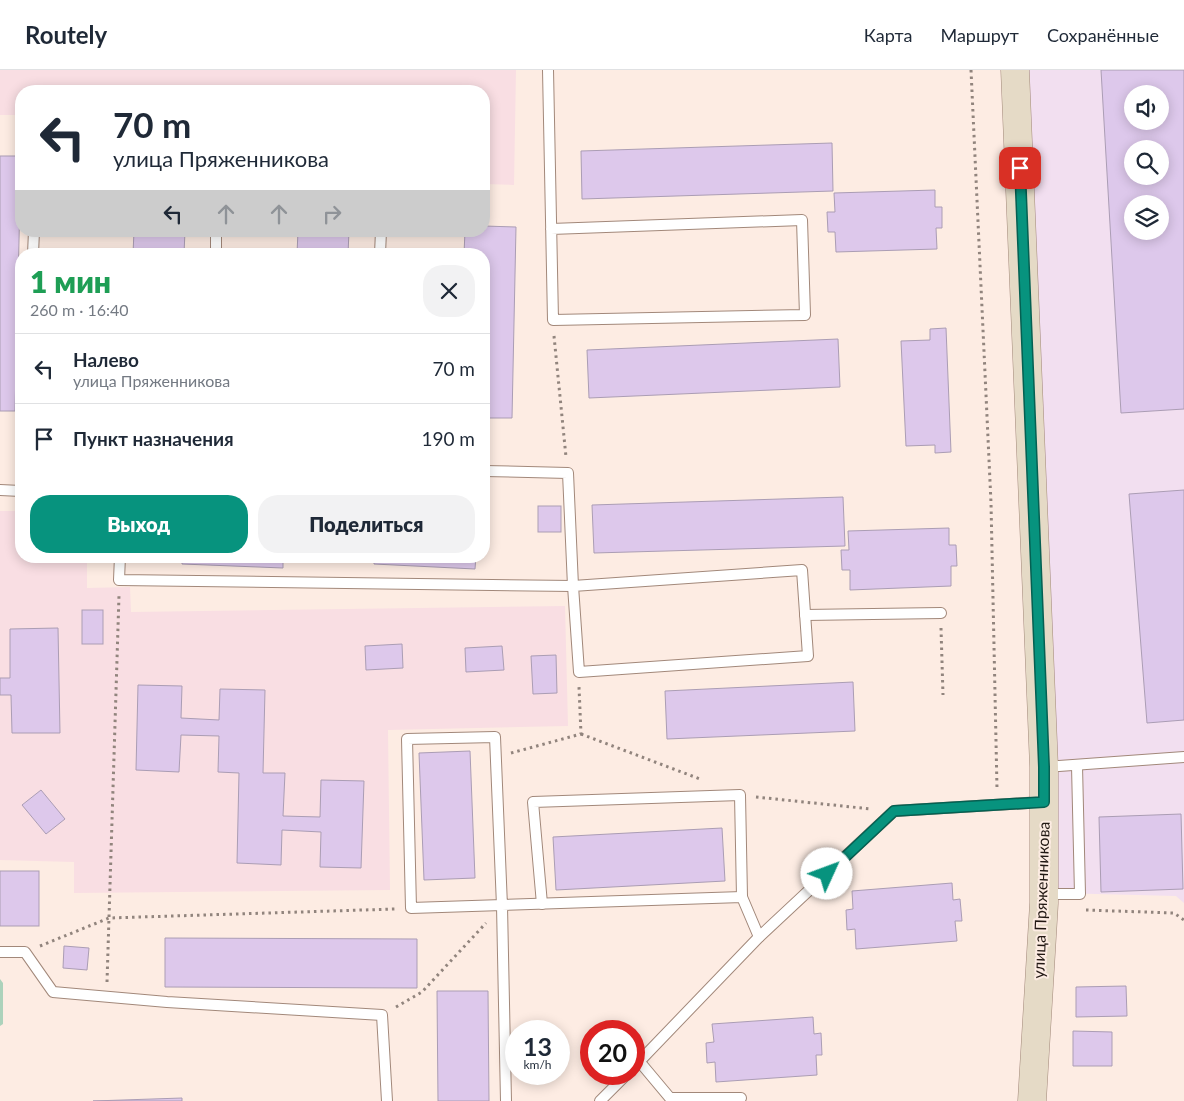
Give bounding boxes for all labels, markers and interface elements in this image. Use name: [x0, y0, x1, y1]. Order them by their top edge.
text: Routely: [25, 20, 107, 49]
text: Карта: [864, 24, 912, 46]
text: Маршрут: [940, 24, 1019, 46]
text: Сохранённые: [1047, 24, 1159, 46]
map controls: [1124, 85, 1169, 240]
button: sound: [1124, 85, 1169, 130]
text: 70 m: [113, 103, 191, 145]
icon: left: [30, 105, 95, 170]
button: search: [1124, 140, 1169, 185]
text: улица Пряженникова: [113, 145, 329, 172]
pin: [999, 147, 1041, 189]
icon: arrive: [1006, 154, 1034, 182]
button: layers: [1124, 195, 1169, 240]
icon: left: [159, 200, 187, 228]
icon: ahead: [212, 200, 240, 228]
icon: ahead: [265, 200, 293, 228]
icon: right: [318, 200, 346, 228]
text: 1 мин: [30, 263, 111, 299]
button: close: [423, 265, 475, 317]
text: 260 m · 16:40: [30, 300, 129, 319]
text: Налево: [73, 348, 139, 371]
icon: left: [30, 355, 58, 383]
text: 70 m: [432, 357, 475, 380]
text: улица Пряженникова: [73, 371, 230, 390]
icon: arrive: [30, 425, 58, 453]
text: Пункт назначения: [73, 427, 234, 450]
text: 190 m: [421, 427, 475, 450]
button: Выход: [30, 495, 248, 553]
button: Поделиться: [258, 495, 475, 553]
street label: улица Пряженникова: [1028, 821, 1053, 979]
position arrow: [800, 847, 852, 899]
speed limit sign: 20: [580, 1020, 645, 1085]
text: 13: [523, 1031, 552, 1061]
text: km/h: [523, 1057, 552, 1072]

